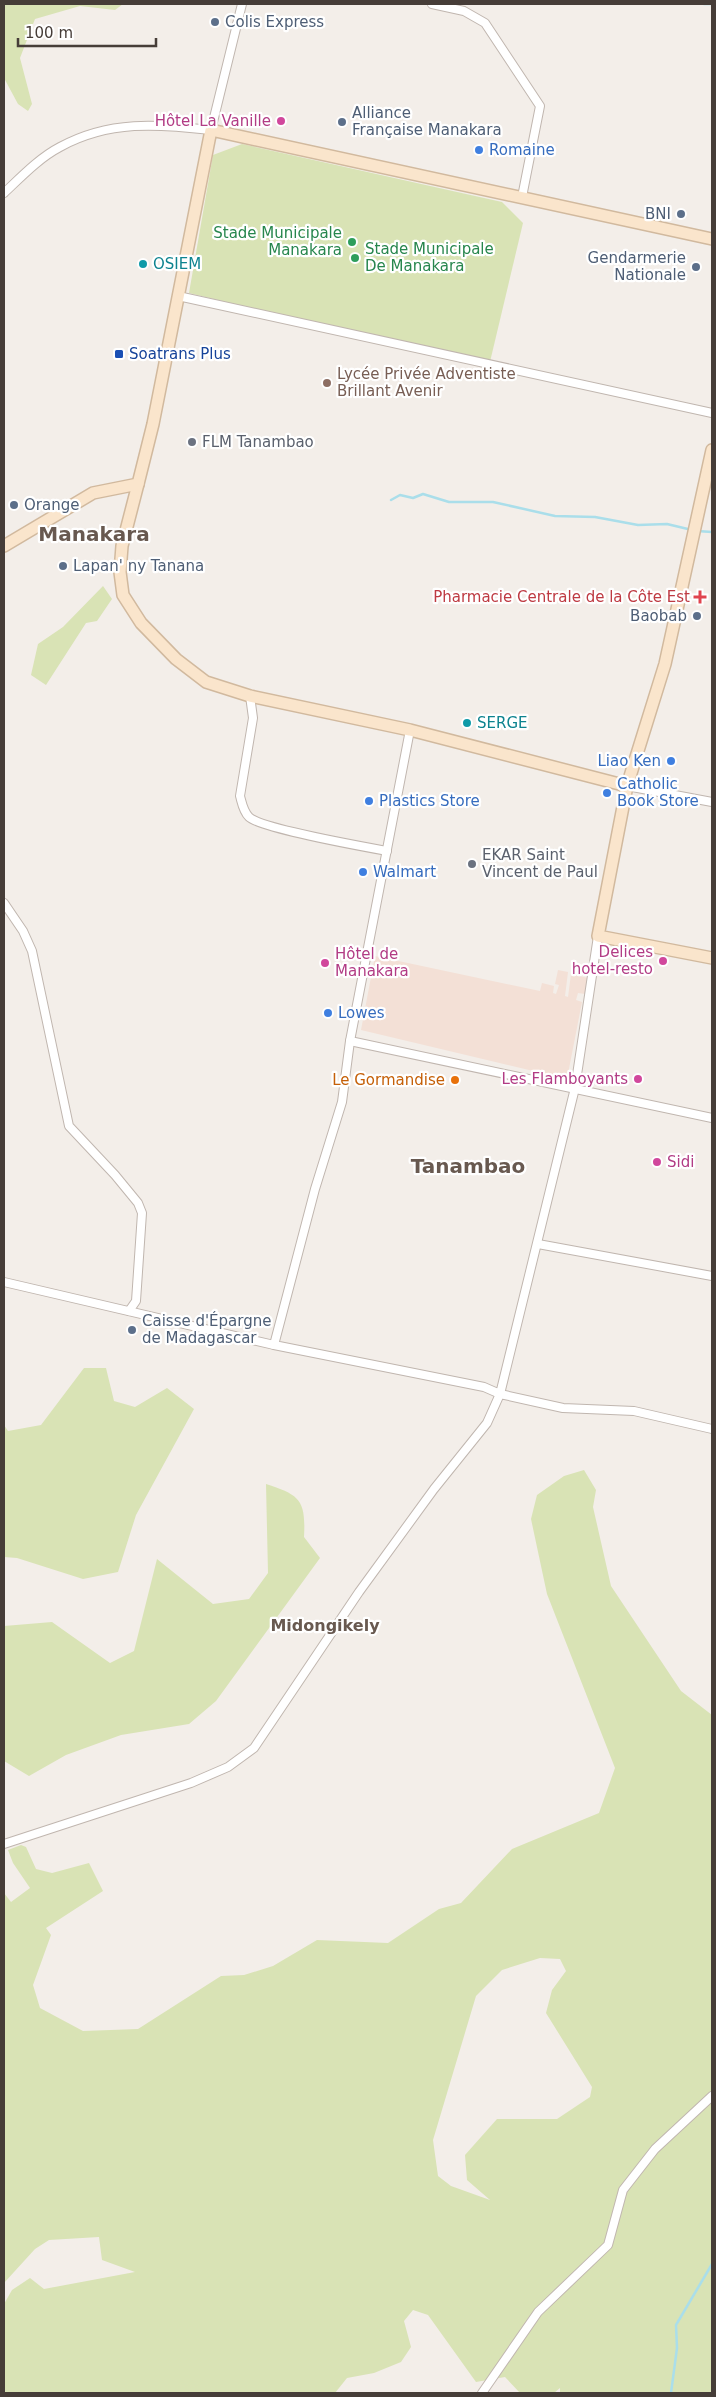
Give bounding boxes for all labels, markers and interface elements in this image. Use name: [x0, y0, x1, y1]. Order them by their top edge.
place label: Colis Express: [225, 13, 324, 31]
scale bar: [18, 15, 155, 47]
marker: Colis Express: [209, 16, 221, 28]
text: 100 m: [25, 24, 73, 42]
place label: Alliance Française Manakara: [352, 104, 502, 139]
place label: Hôtel La Vanille: [155, 112, 271, 130]
marker: Hôtel La Vanille: [275, 115, 287, 127]
marker: Alliance Française Manakara: [336, 116, 348, 128]
place label: Romaine: [489, 141, 555, 159]
marker: Romaine: [473, 144, 485, 156]
place label: BNI: [645, 205, 671, 223]
marker: BNI: [675, 208, 687, 220]
place label: Stade Municipale Manakara: [213, 224, 342, 259]
marker: Stade Municipale Manakara: [346, 236, 358, 248]
place label: Stade Municipale De Manakara: [365, 240, 494, 275]
place label: Gendarmerie Nationale: [588, 249, 686, 284]
marker: Stade Municipale De Manakara: [349, 252, 361, 264]
place label: OSIEM: [153, 255, 201, 273]
marker: OSIEM: [137, 258, 149, 270]
marker: Gendarmerie Nationale: [690, 261, 702, 273]
place label: Soatrans Plus: [129, 345, 231, 363]
marker: Soatrans Plus: [113, 348, 125, 360]
place label: Lycée Privée Adventiste Brillant Avenir: [337, 365, 516, 400]
marker: Lycée Privée Adventiste Brillant Avenir: [321, 377, 333, 389]
place label: FLM Tanambao: [202, 433, 314, 451]
marker: FLM Tanambao: [186, 436, 198, 448]
place label: Orange: [24, 496, 79, 514]
marker: Orange: [8, 499, 20, 511]
district label: Manakara: [38, 522, 150, 546]
place label: Lapan' ny Tanana: [73, 557, 204, 575]
marker: Lapan' ny Tanana: [57, 560, 69, 572]
place label: Pharmacie Centrale de la Côte Est: [433, 588, 690, 606]
marker: Pharmacie Centrale de la Côte Est: [694, 591, 706, 603]
place label: Baobab: [630, 607, 687, 625]
marker: Baobab: [691, 610, 703, 622]
place label: SERGE: [477, 714, 528, 732]
marker: SERGE: [461, 717, 473, 729]
place label: Liao Ken: [598, 752, 661, 770]
marker: Liao Ken: [665, 755, 677, 767]
place label: Catholic Book Store: [617, 775, 699, 810]
marker: Catholic Book Store: [601, 787, 613, 799]
place label: Plastics Store: [379, 792, 480, 810]
marker: Plastics Store: [363, 795, 375, 807]
place label: EKAR Saint Vincent de Paul: [482, 846, 598, 881]
marker: EKAR Saint Vincent de Paul: [466, 858, 478, 870]
place label: Walmart: [373, 863, 436, 881]
marker: Walmart: [357, 866, 369, 878]
place label: Delices hotel-resto: [572, 943, 653, 978]
place label: Hôtel de Manakara: [335, 945, 409, 980]
marker: Delices hotel-resto: [657, 955, 669, 967]
marker: Hôtel de Manakara: [319, 957, 331, 969]
place label: Lowes: [338, 1004, 385, 1022]
marker: Lowes: [322, 1007, 334, 1019]
place label: Les Flamboyants: [502, 1070, 628, 1088]
place label: Le Gormandise: [332, 1071, 445, 1089]
marker: Les Flamboyants: [632, 1073, 644, 1085]
marker: Le Gormandise: [449, 1074, 461, 1086]
place label: Sidi: [667, 1153, 694, 1171]
district label: Tanambao: [411, 1154, 525, 1178]
marker: Sidi: [651, 1156, 663, 1168]
place label: Caisse d'Épargne de Madagascar: [142, 1311, 271, 1347]
marker: Caisse d'Épargne de Madagascar: [126, 1324, 138, 1336]
district label: Midongikely: [270, 1616, 380, 1635]

